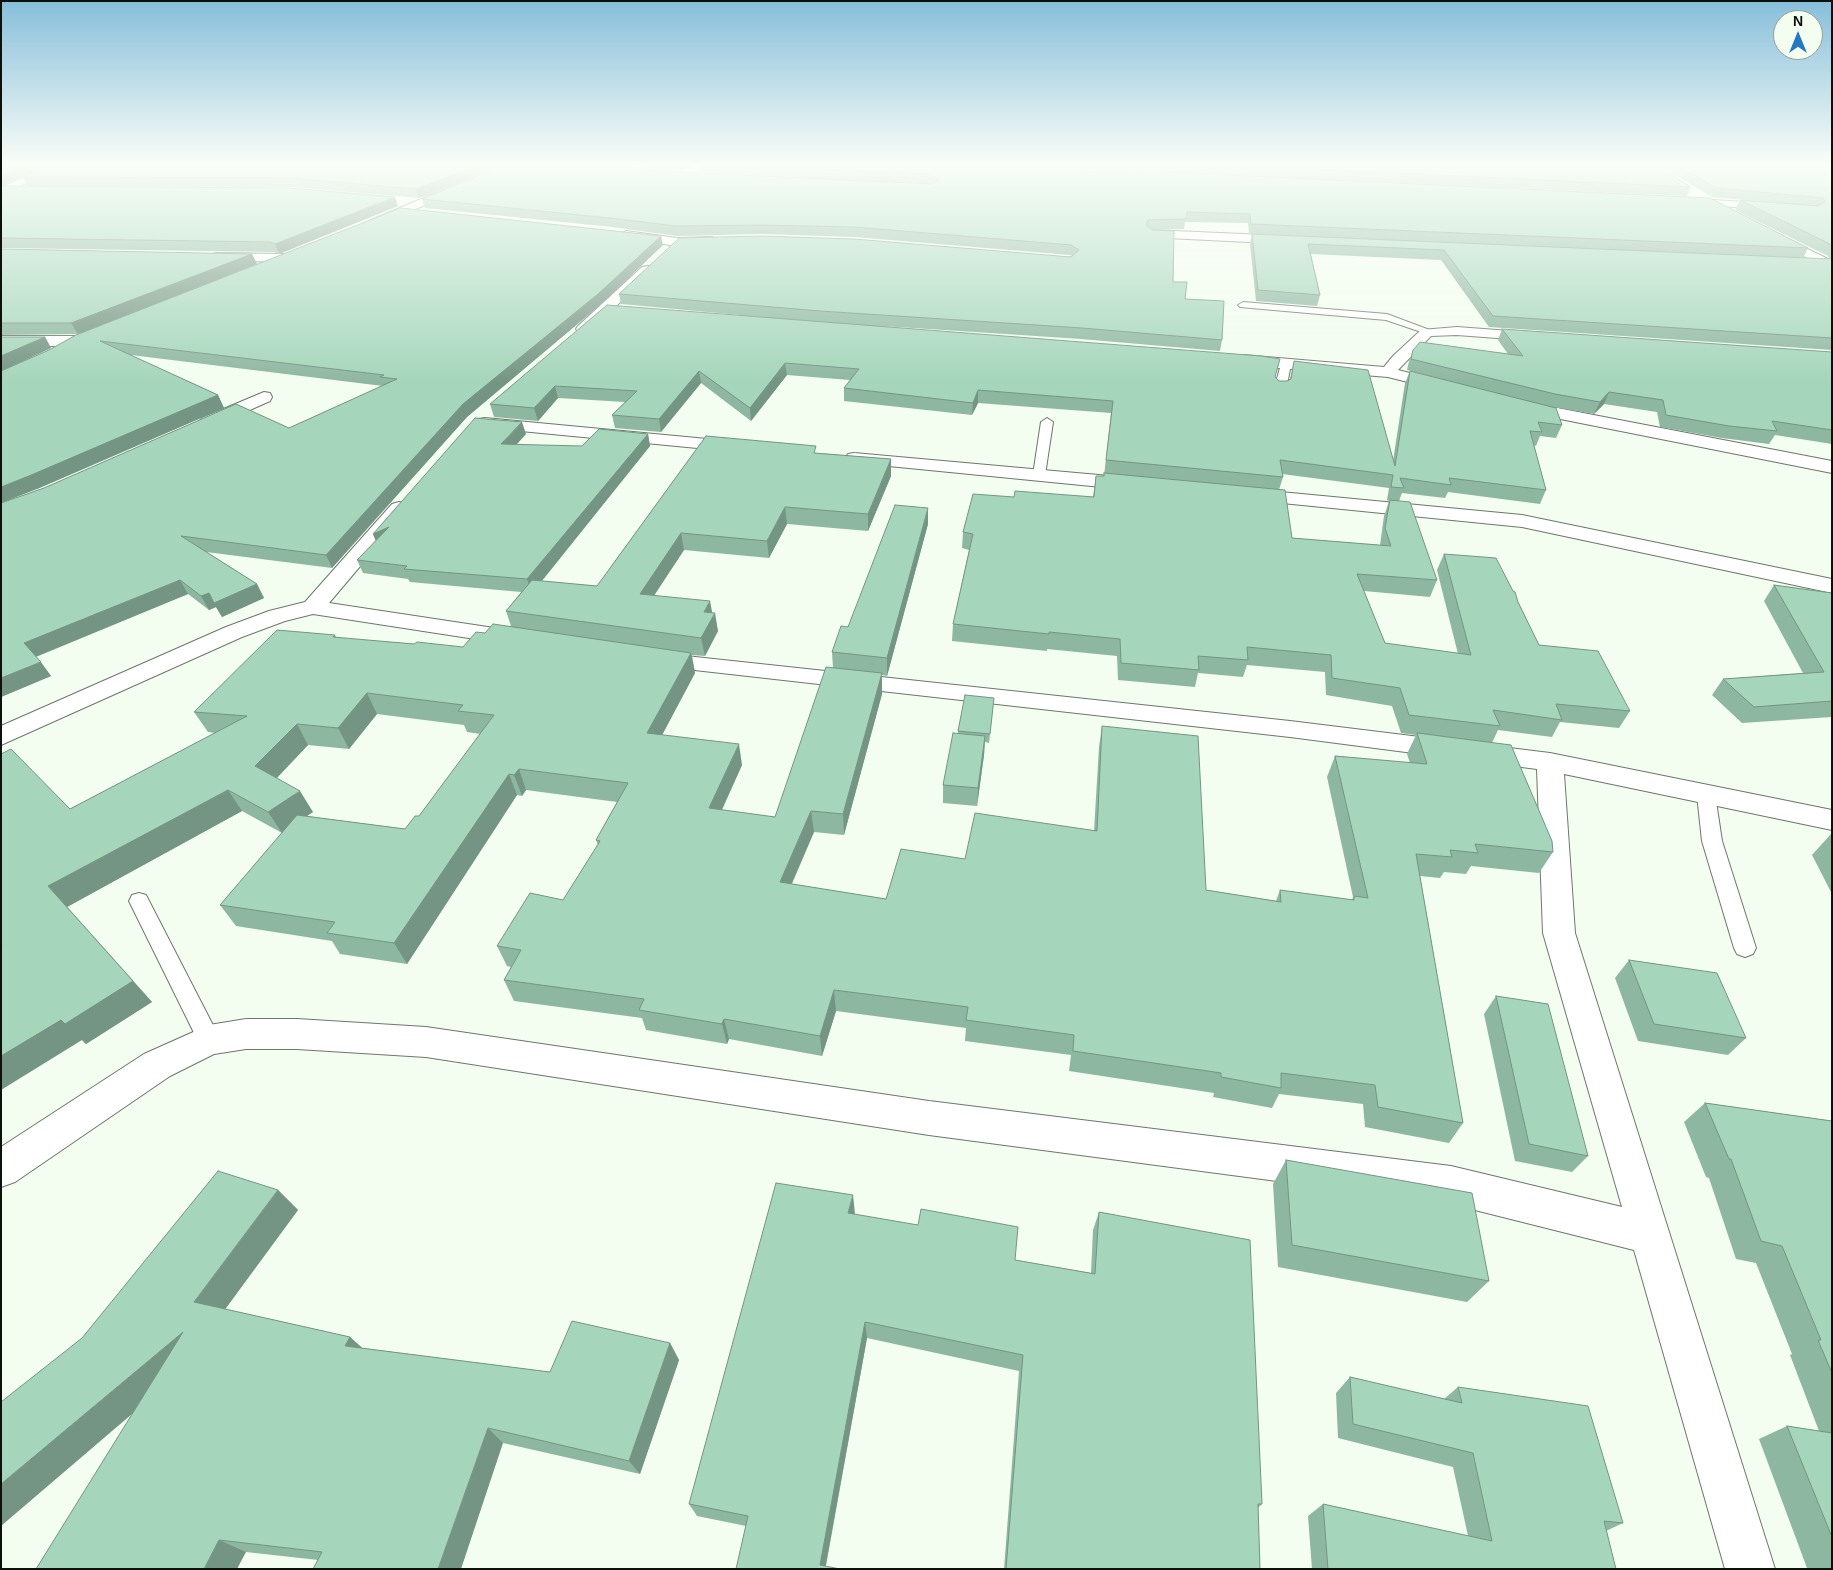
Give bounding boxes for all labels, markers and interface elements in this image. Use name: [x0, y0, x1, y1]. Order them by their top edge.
north arrow: [1773, 10, 1823, 60]
text: N: [1793, 13, 1803, 29]

